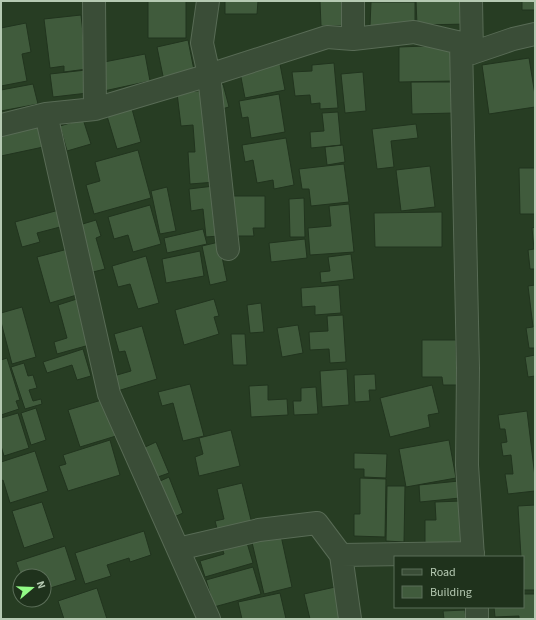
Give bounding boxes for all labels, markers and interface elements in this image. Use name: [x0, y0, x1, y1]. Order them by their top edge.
legend: [394, 556, 524, 608]
text: Road: [430, 564, 456, 581]
north arrow: [12, 568, 52, 608]
text: N: [33, 579, 49, 591]
text: Building: [430, 584, 472, 601]

